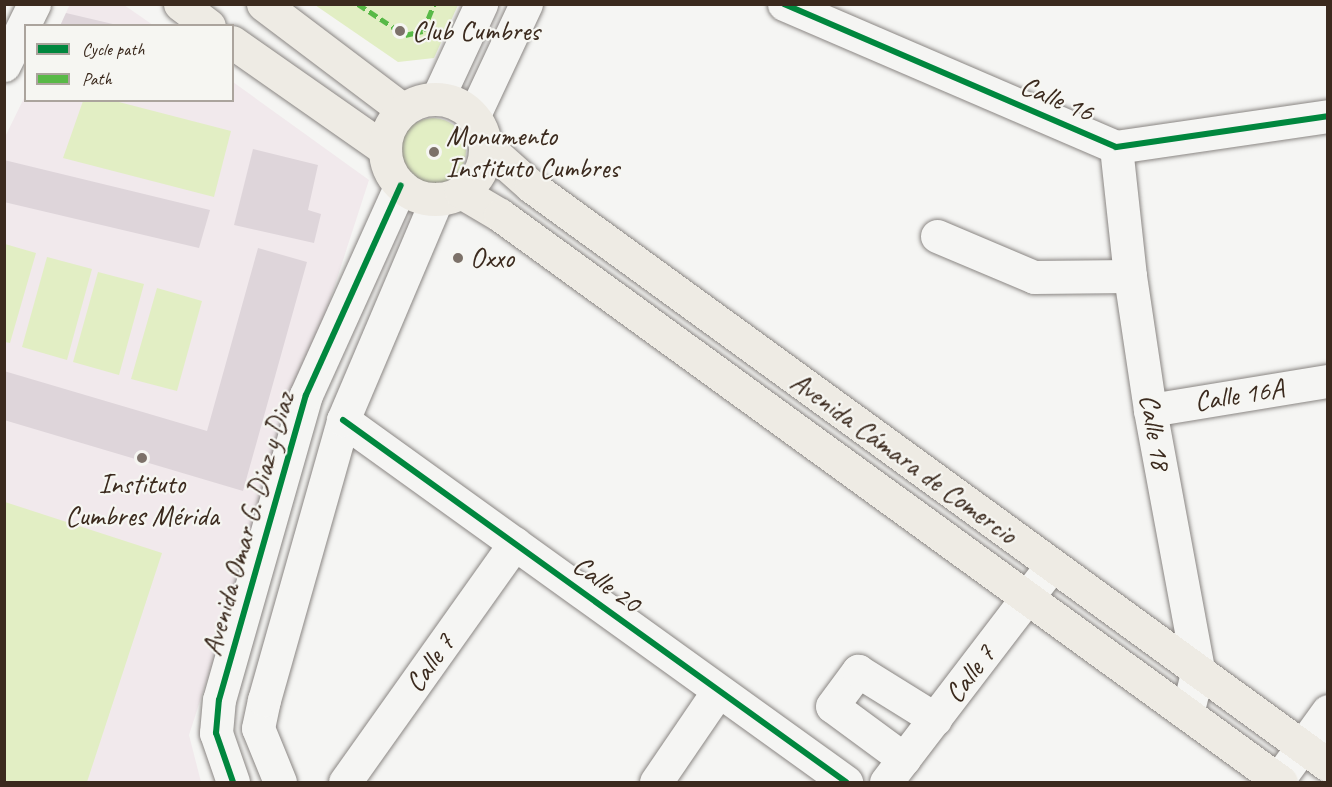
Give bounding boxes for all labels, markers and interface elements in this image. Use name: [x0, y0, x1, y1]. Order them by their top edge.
place label: Club Cumbres: [412, 14, 539, 48]
legend: [24, 24, 234, 102]
marker: Club Cumbres: [393, 24, 407, 38]
text: Cycle path: [82, 38, 144, 60]
text: Path: [82, 68, 112, 90]
street label: Calle 16: [1015, 69, 1099, 129]
place label: Monumento Instituto Cumbres: [446, 119, 619, 185]
marker: Monumento Instituto Cumbres: [427, 145, 441, 159]
place label: Oxxo: [470, 241, 514, 275]
marker: Oxxo: [451, 251, 465, 265]
street label: Avenida Cámara de Comercio: [784, 365, 1024, 551]
street label: Calle 16A: [1192, 371, 1286, 419]
street label: Avenida Omar G. Diaz y Diaz: [194, 389, 302, 659]
street label: Calle 18: [1132, 392, 1178, 472]
marker: Instituto Cumbres Mérida: [135, 451, 149, 465]
place label: Instituto Cumbres Mérida: [65, 467, 219, 533]
street label: Calle 20: [566, 548, 648, 620]
street label: Calle 7: [398, 627, 462, 699]
street label: Calle 7: [938, 639, 1002, 709]

